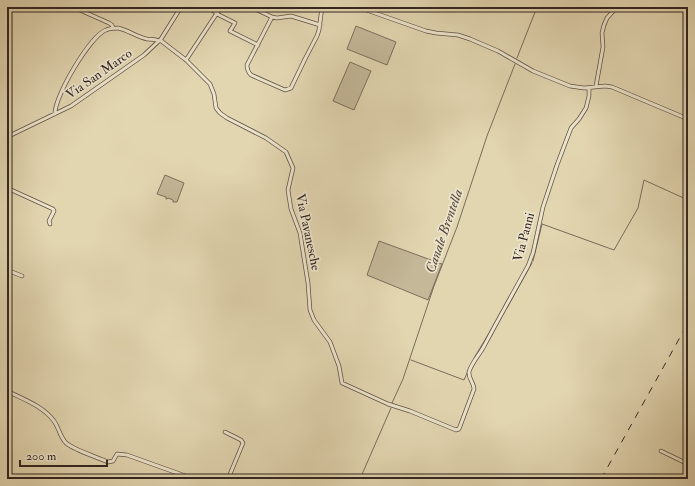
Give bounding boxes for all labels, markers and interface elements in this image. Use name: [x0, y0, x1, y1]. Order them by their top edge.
street label: Via San Marco: [63, 45, 135, 103]
water label: Canale Brentella: [422, 186, 466, 275]
street label: Via Pavanesche: [292, 192, 324, 272]
street label: Via Panni: [510, 210, 538, 263]
scale bar: [20, 442, 107, 468]
text: 200 m: [26, 449, 57, 464]

